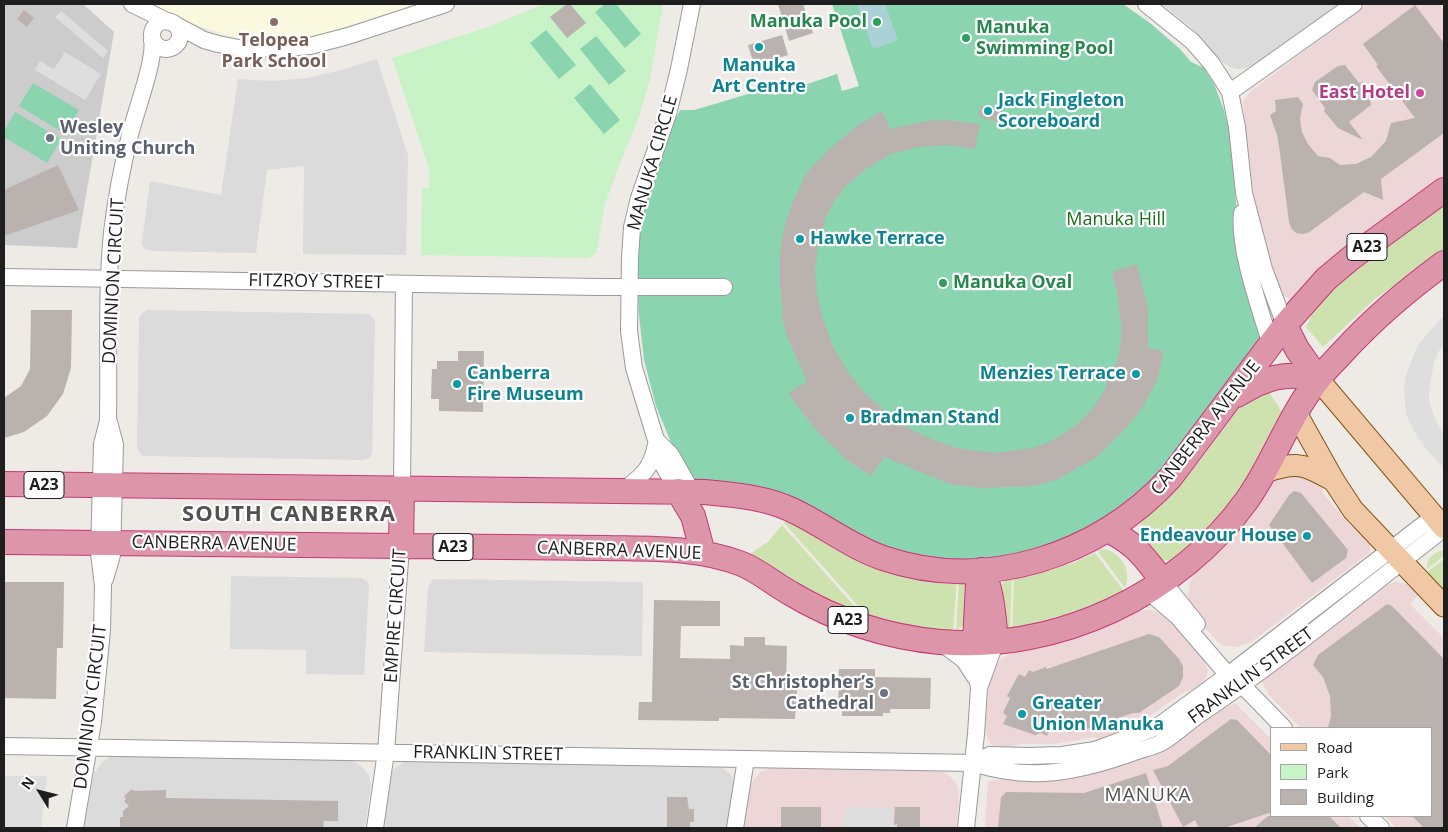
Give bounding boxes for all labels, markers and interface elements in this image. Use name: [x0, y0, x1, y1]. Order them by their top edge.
place label: Manuka Pool: [750, 11, 867, 33]
marker: Telopea Park School: [268, 16, 280, 28]
marker: Manuka Pool: [871, 16, 883, 28]
place label: Manuka Swimming Pool: [976, 17, 1113, 59]
place label: Telopea Park School: [222, 30, 326, 72]
marker: Manuka Swimming Pool: [960, 32, 972, 44]
marker: Manuka Art Centre: [753, 41, 765, 53]
place label: Manuka Art Centre: [712, 55, 806, 98]
place label: East Hotel: [1319, 82, 1410, 104]
marker: East Hotel: [1414, 87, 1426, 99]
place label: Jack Fingleton Scoreboard: [998, 90, 1124, 132]
street label: MANUKA CIRCLE: [623, 93, 683, 233]
marker: Jack Fingleton Scoreboard: [982, 105, 994, 117]
place label: Wesley Uniting Church: [60, 117, 195, 160]
marker: Wesley Uniting Church: [44, 132, 56, 144]
street label: DOMINION CIRCUIT: [99, 198, 129, 364]
park label: Manuka Hill: [1066, 209, 1166, 231]
place label: Hawke Terrace: [810, 228, 945, 250]
marker: Hawke Terrace: [794, 233, 806, 245]
road number: A23: [1347, 233, 1387, 260]
street label: FITZROY STREET: [248, 270, 384, 294]
place label: Manuka Oval: [953, 272, 1072, 294]
marker: Manuka Oval: [937, 277, 949, 289]
street label: CANBERRA AVENUE: [1147, 356, 1265, 500]
place label: Canberra Fire Museum: [467, 363, 584, 406]
place label: Menzies Terrace: [980, 363, 1126, 385]
marker: Menzies Terrace: [1130, 368, 1142, 380]
marker: Canberra Fire Museum: [451, 378, 463, 390]
place label: Bradman Stand: [860, 407, 999, 429]
marker: Bradman Stand: [844, 412, 856, 424]
road number: A23: [24, 472, 64, 498]
district label: SOUTH CANBERRA: [180, 502, 398, 528]
place label: Endeavour House: [1140, 525, 1297, 547]
marker: Endeavour House: [1301, 530, 1313, 542]
street label: CANBERRA AVENUE: [131, 532, 297, 556]
road number: A23: [433, 534, 473, 560]
street label: CANBERRA AVENUE: [536, 537, 702, 565]
street label: EMPIRE CIRCUIT: [381, 548, 411, 684]
road number: A23: [828, 606, 868, 634]
street label: DOMINION CIRCUIT: [70, 623, 112, 791]
street label: FRANKLIN STREET: [1184, 623, 1318, 729]
place label: St Christopher’s Cathedral: [732, 672, 874, 714]
marker: St Christopher’s Cathedral: [878, 687, 890, 699]
place label: Greater Union Manuka: [1032, 693, 1164, 736]
marker: Greater Union Manuka: [1016, 708, 1028, 720]
legend: [1270, 727, 1433, 817]
text: Road: [1317, 737, 1353, 757]
street label: FRANKLIN STREET: [413, 742, 563, 766]
text: Park: [1317, 762, 1348, 782]
north arrow: [15, 767, 65, 817]
text: N: [16, 773, 38, 793]
district label: MANUKA: [1104, 785, 1192, 807]
text: Building: [1317, 787, 1374, 807]

